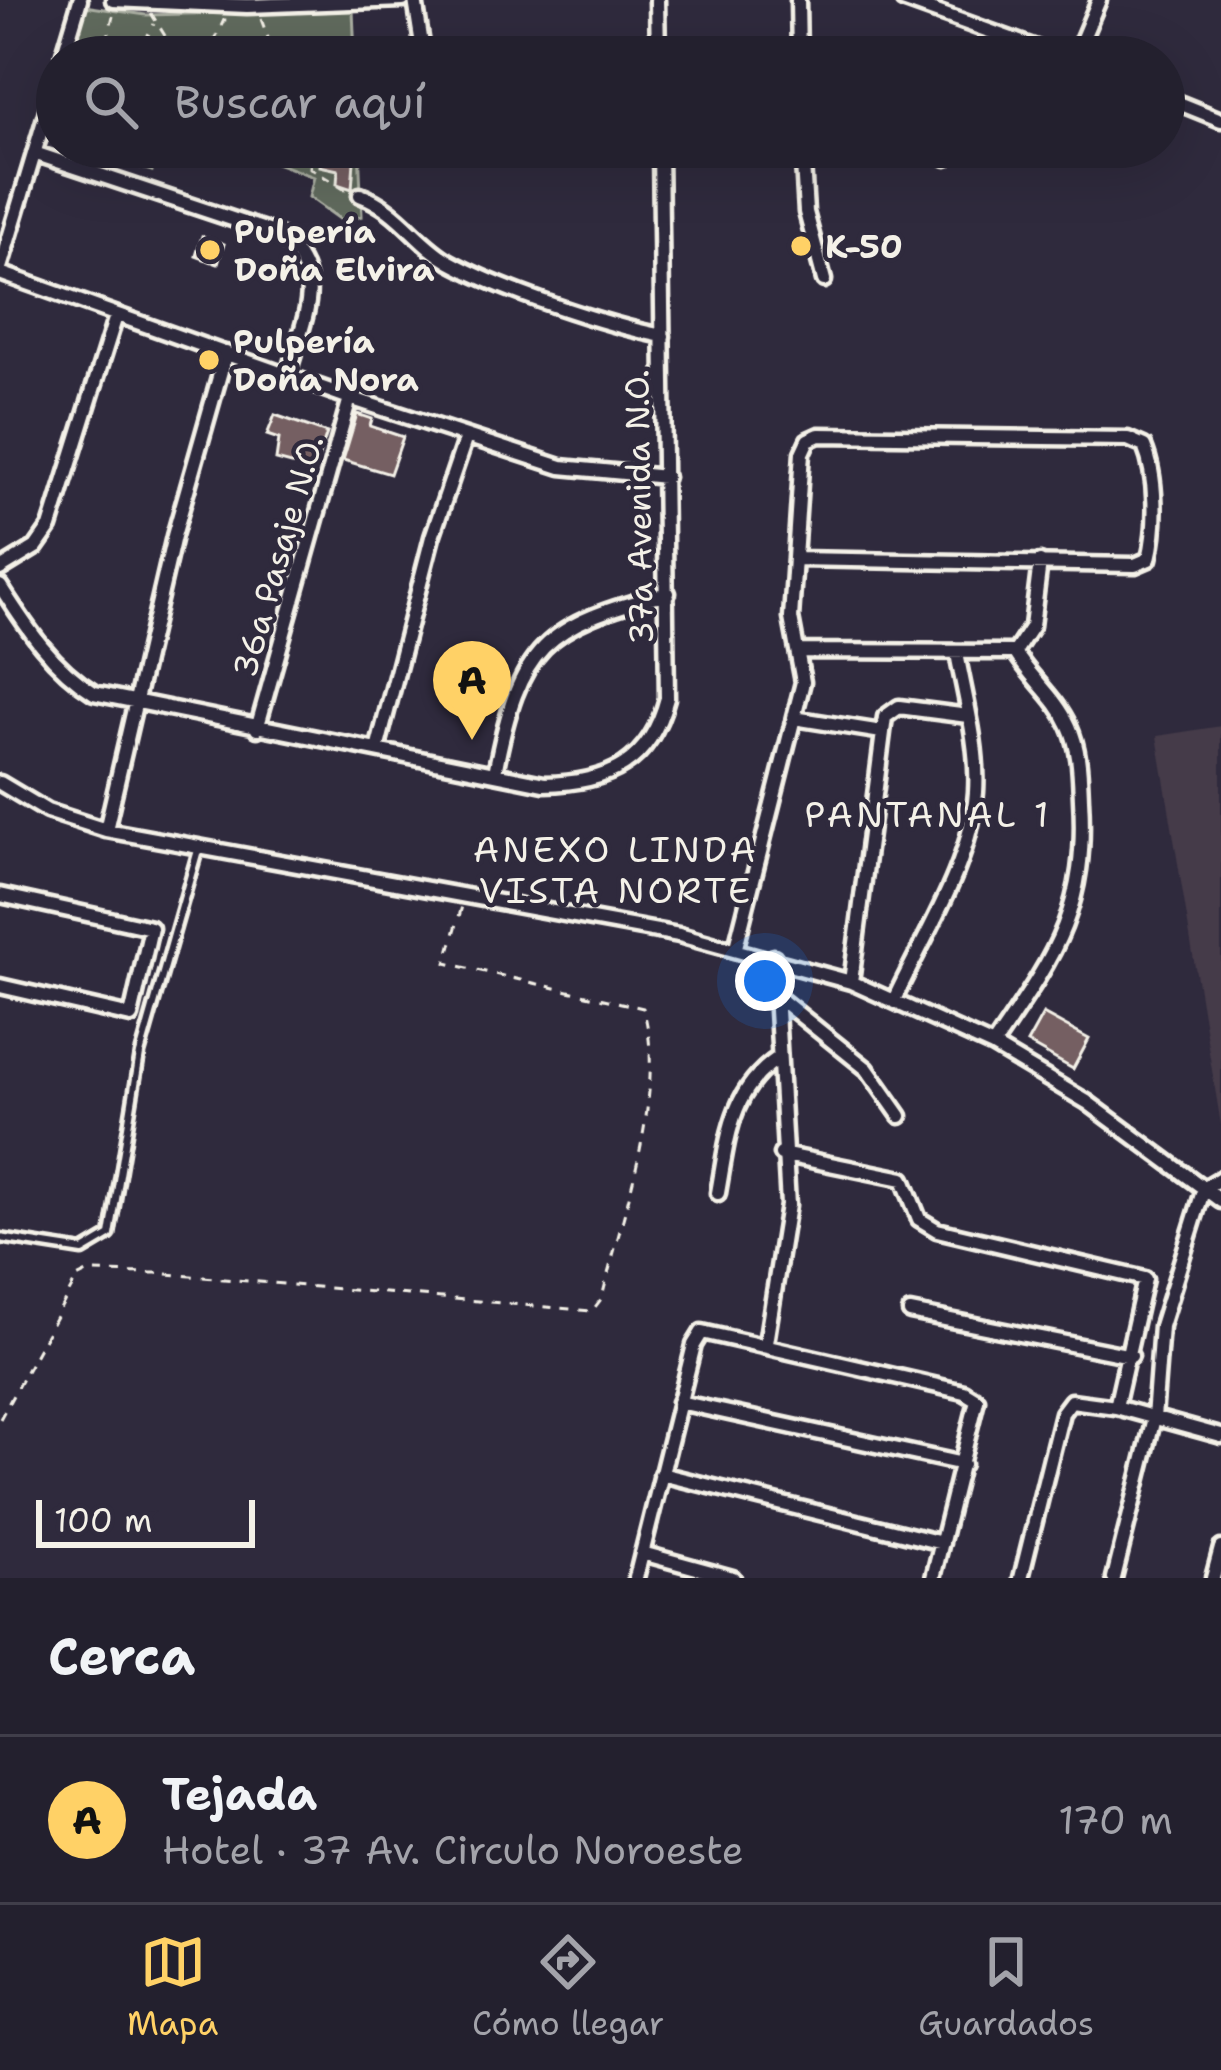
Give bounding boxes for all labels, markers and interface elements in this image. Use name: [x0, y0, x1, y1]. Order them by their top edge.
search box: [36, 36, 1185, 168]
icon: search: [78, 69, 144, 135]
text: Buscar aquí: [174, 72, 426, 132]
place label: Pulpería Doña Elvira: [234, 209, 435, 292]
place label: K-50: [825, 224, 903, 269]
marker: K-50: [788, 233, 814, 259]
marker: Pulpería Doña Elvira: [197, 237, 223, 263]
place label: Pulpería Doña Nora: [233, 319, 419, 402]
marker: Pulpería Doña Nora: [196, 347, 222, 373]
street label: 37a Avenida N.O.: [614, 369, 664, 645]
street label: 36a Pasaje N.O.: [222, 430, 334, 682]
pin: A: [433, 641, 511, 740]
district label: PANTANAL 1: [804, 790, 1052, 839]
district label: ANEXO LINDA VISTA NORTE: [473, 825, 759, 915]
your location: [735, 951, 795, 1011]
scale bar: [36, 1494, 255, 1547]
text: 100 m: [54, 1498, 153, 1543]
text: Cerca: [48, 1622, 195, 1690]
text: Tejada: [162, 1764, 317, 1824]
text: A: [72, 1794, 102, 1846]
text: 170 m: [1058, 1794, 1173, 1846]
text: Hotel · 37 Av. Circulo Noroeste: [162, 1824, 744, 1876]
tab: Mapa: [127, 1929, 218, 2046]
tab: Cómo llegar: [472, 1929, 664, 2046]
tab: Guardados: [918, 1929, 1094, 2046]

